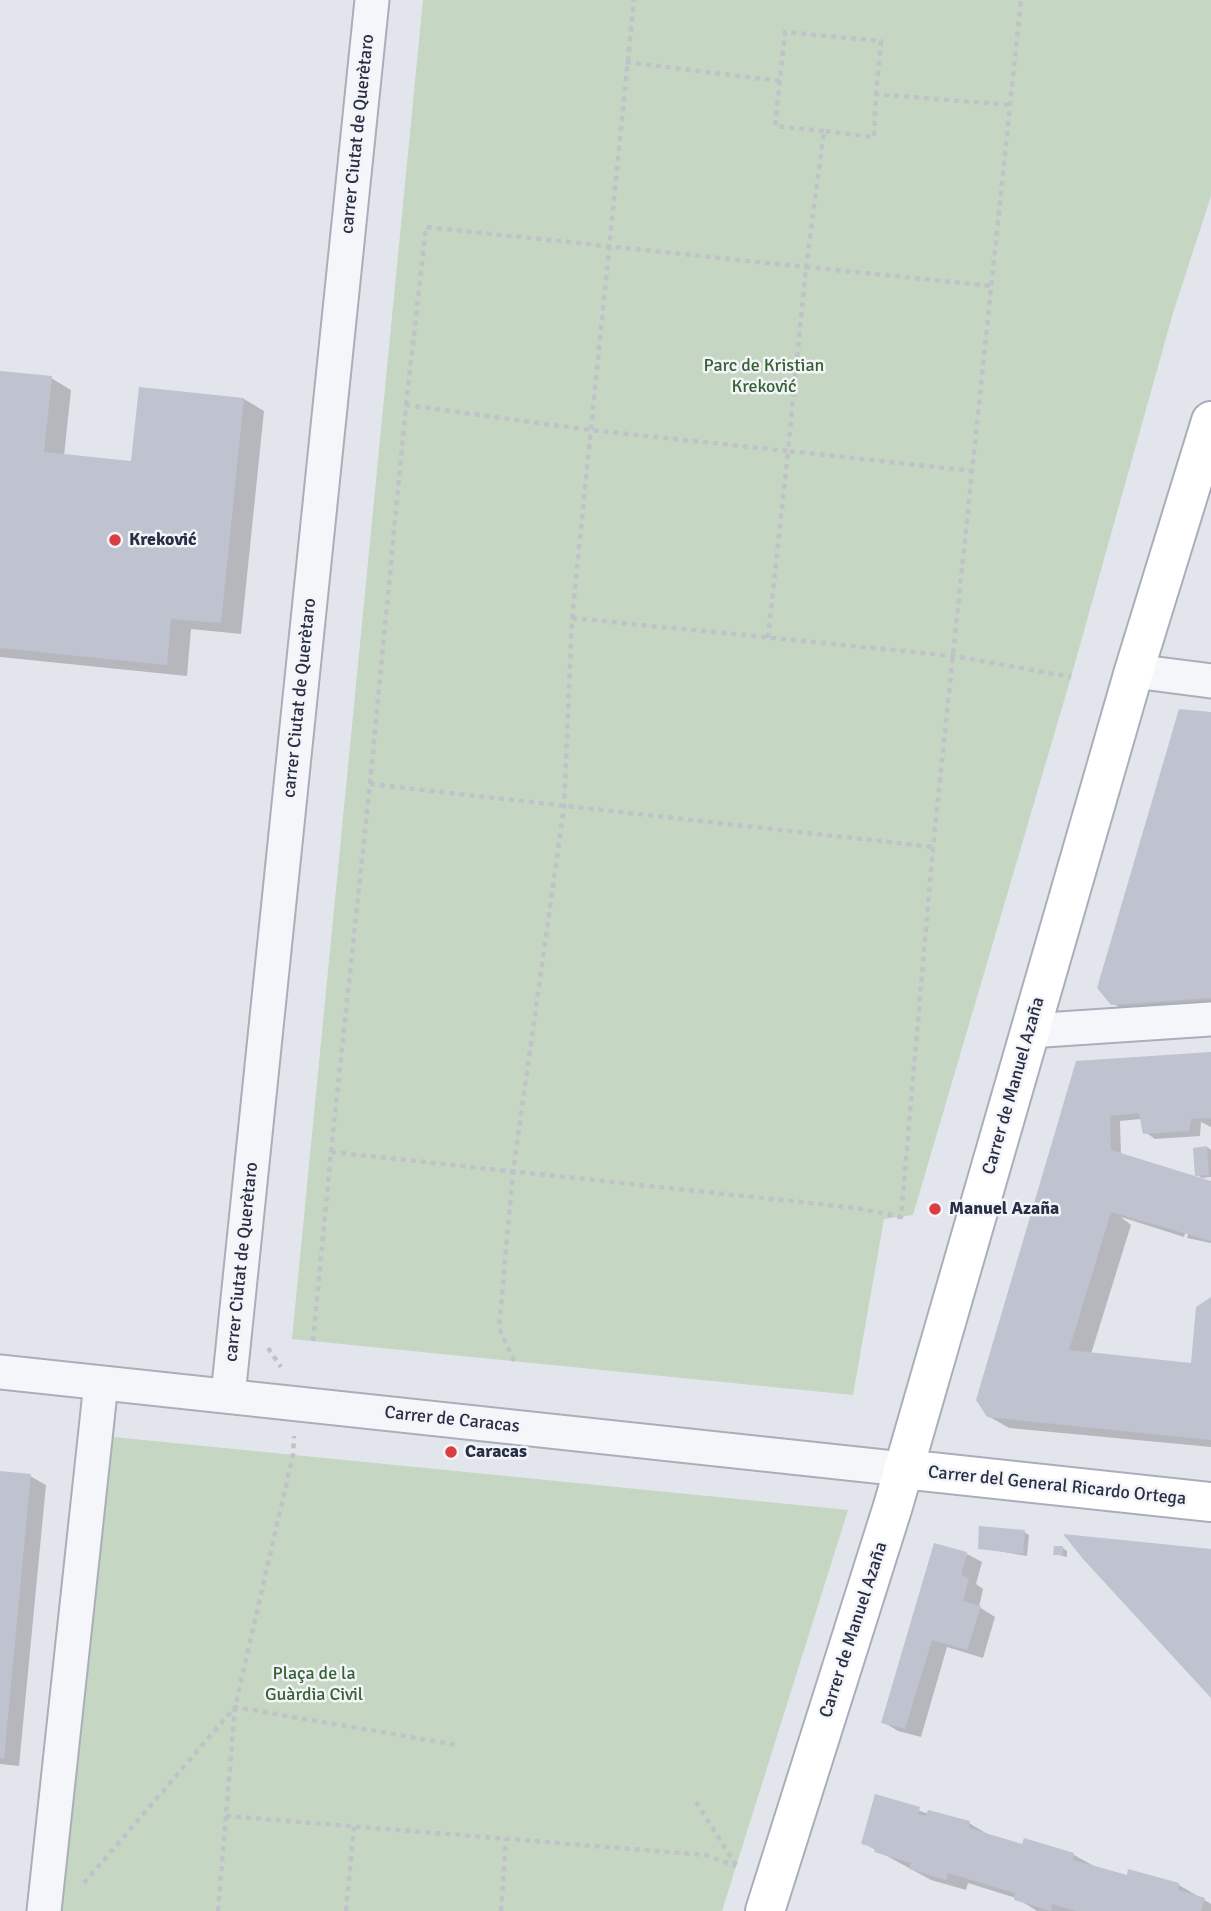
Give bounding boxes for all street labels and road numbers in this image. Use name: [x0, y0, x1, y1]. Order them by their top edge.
street label: carrer Ciutat de Querètaro: [337, 33, 379, 235]
street label: carrer Ciutat de Querètaro: [279, 597, 321, 799]
street label: Carrer de Manuel Azaña: [978, 995, 1050, 1177]
street label: carrer Ciutat de Querètaro: [221, 1161, 263, 1363]
street label: Carrer de Caracas: [383, 1402, 521, 1438]
street label: Carrer del General Ricardo Ortega: [927, 1462, 1187, 1510]
street label: Carrer de Manuel Azaña: [815, 1539, 893, 1721]

